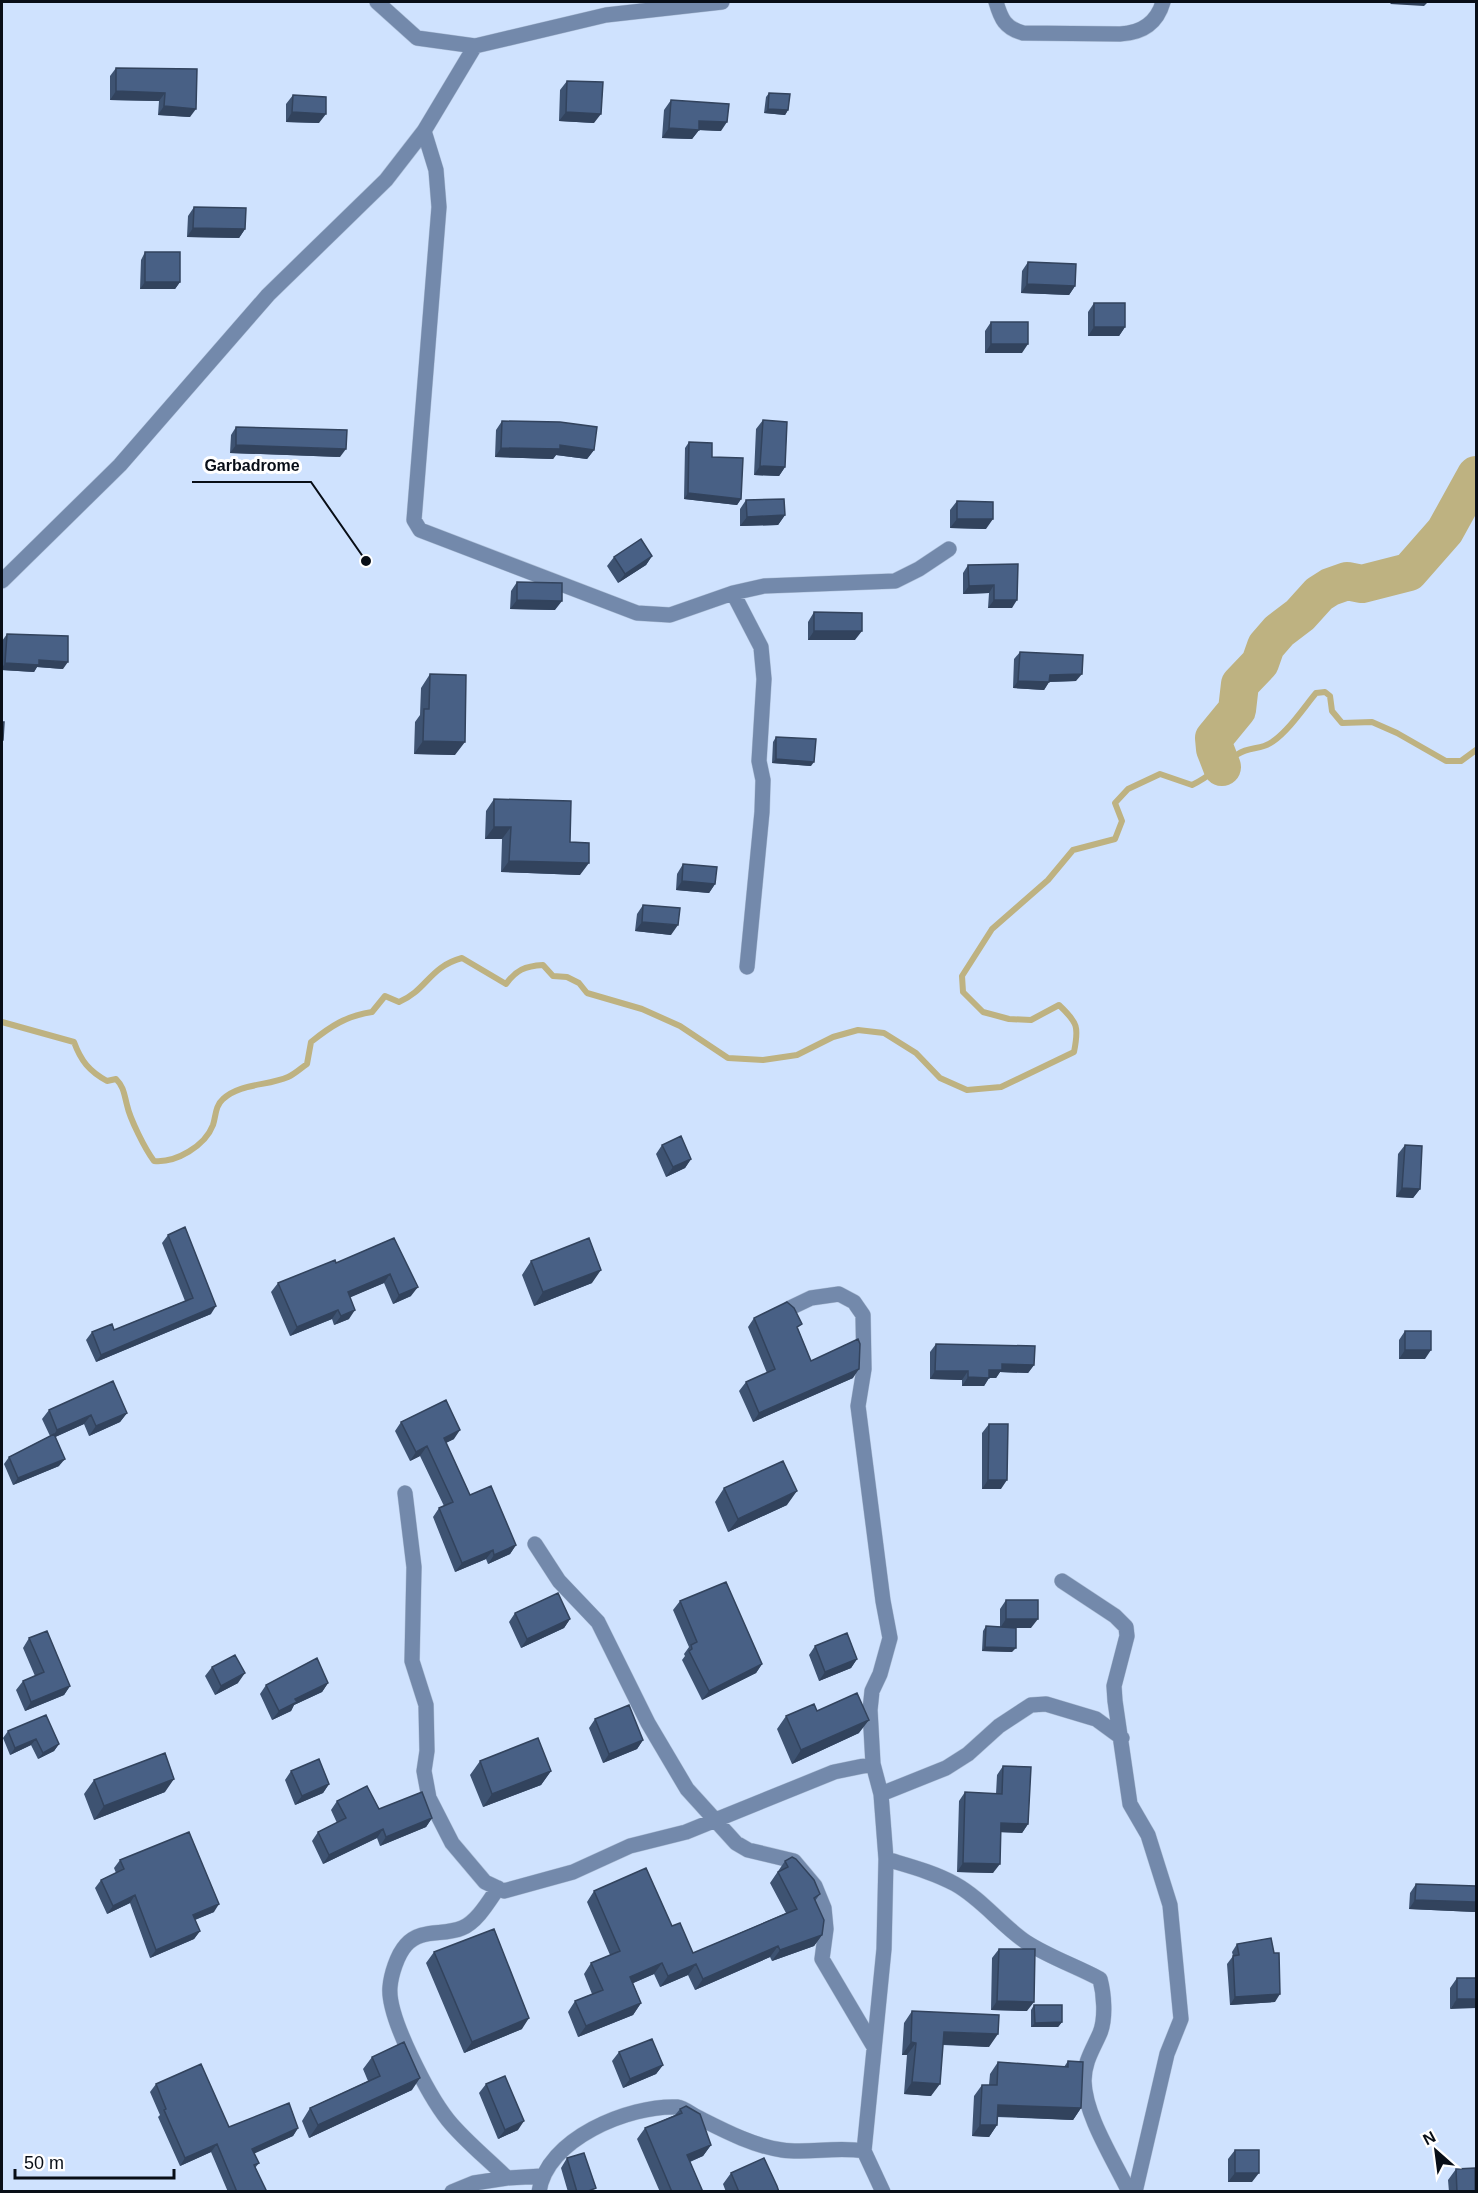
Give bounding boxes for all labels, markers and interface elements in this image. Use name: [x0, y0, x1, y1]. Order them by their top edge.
callout: Garbadrome: [192, 448, 311, 482]
text: Garbadrome: [204, 457, 300, 474]
north arrow: [1406, 2121, 1466, 2181]
text: N: [1420, 2128, 1438, 2148]
scale bar: [15, 2142, 174, 2180]
text: 50 m: [24, 2153, 64, 2173]

